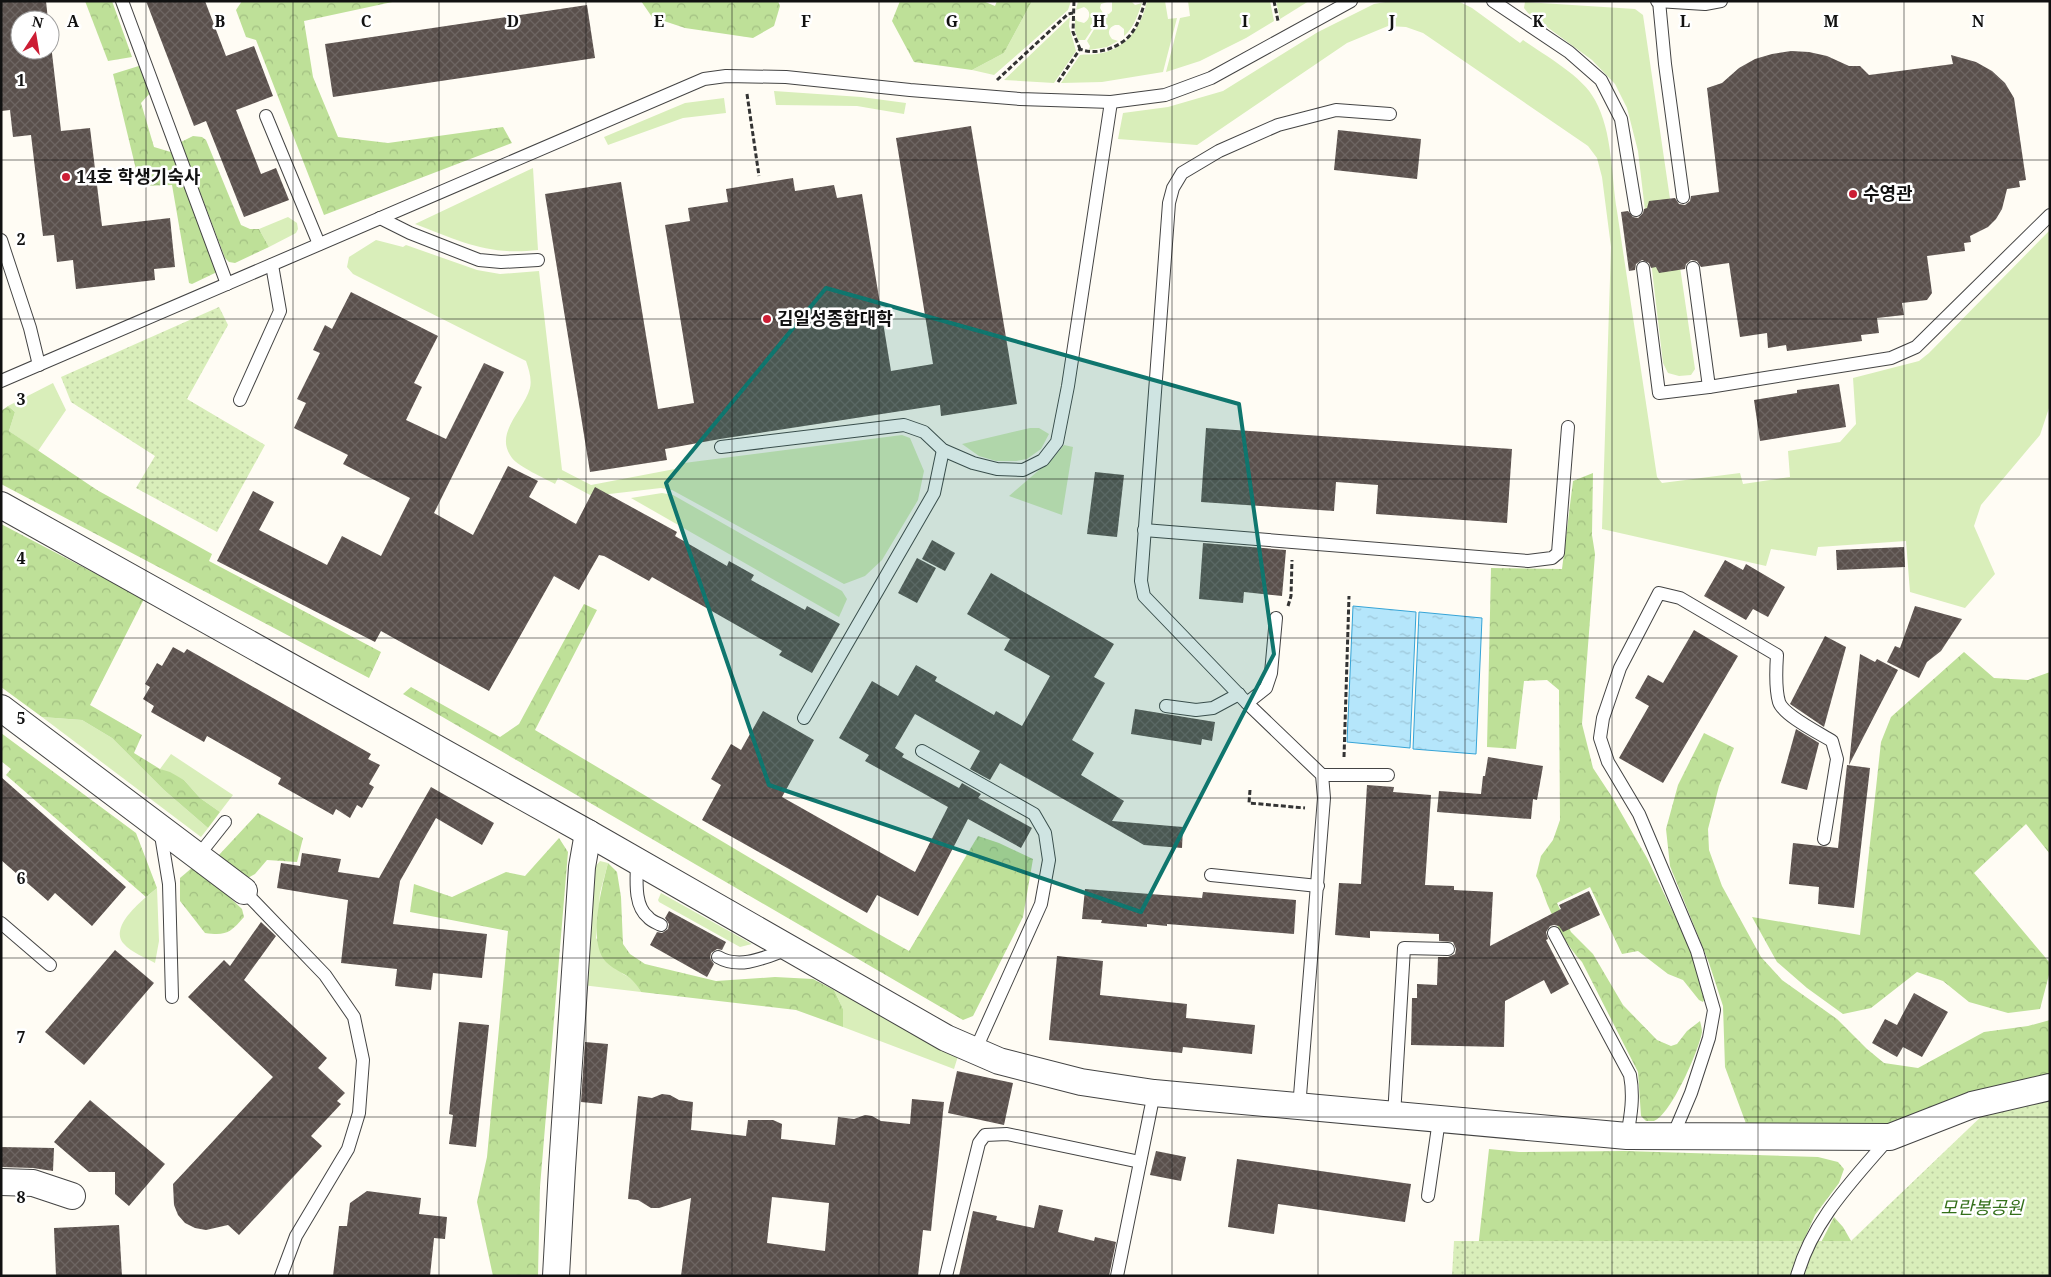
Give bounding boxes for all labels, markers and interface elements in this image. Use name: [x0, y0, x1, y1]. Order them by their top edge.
north arrow: [10, 10, 60, 60]
text: A: [67, 10, 80, 32]
text: B: [215, 10, 226, 32]
text: C: [361, 10, 372, 32]
text: D: [507, 10, 519, 32]
text: E: [654, 10, 664, 32]
text: F: [801, 10, 811, 32]
text: G: [946, 10, 958, 32]
text: H: [1092, 10, 1106, 32]
text: I: [1242, 10, 1248, 32]
text: J: [1388, 10, 1396, 32]
text: K: [1532, 10, 1544, 32]
text: L: [1680, 10, 1690, 32]
text: M: [1823, 10, 1839, 32]
text: N: [1972, 10, 1985, 32]
text: N: [30, 11, 45, 32]
text: 1: [16, 69, 26, 91]
place label: 14호 학생기숙사: [76, 164, 201, 188]
marker: 14호 학생기숙사: [60, 171, 72, 183]
place label: 수영관: [1863, 181, 1913, 205]
marker: 수영관: [1847, 188, 1859, 200]
text: 2: [16, 228, 26, 250]
place label: 김일성종합대학: [777, 306, 893, 330]
marker: 김일성종합대학: [761, 313, 773, 325]
text: 3: [16, 388, 26, 410]
text: 4: [16, 547, 26, 569]
text: 5: [16, 707, 26, 729]
text: 6: [16, 867, 26, 889]
text: 7: [16, 1026, 26, 1048]
text: 8: [16, 1186, 26, 1208]
park label: 모란봉공원: [1941, 1195, 2025, 1219]

